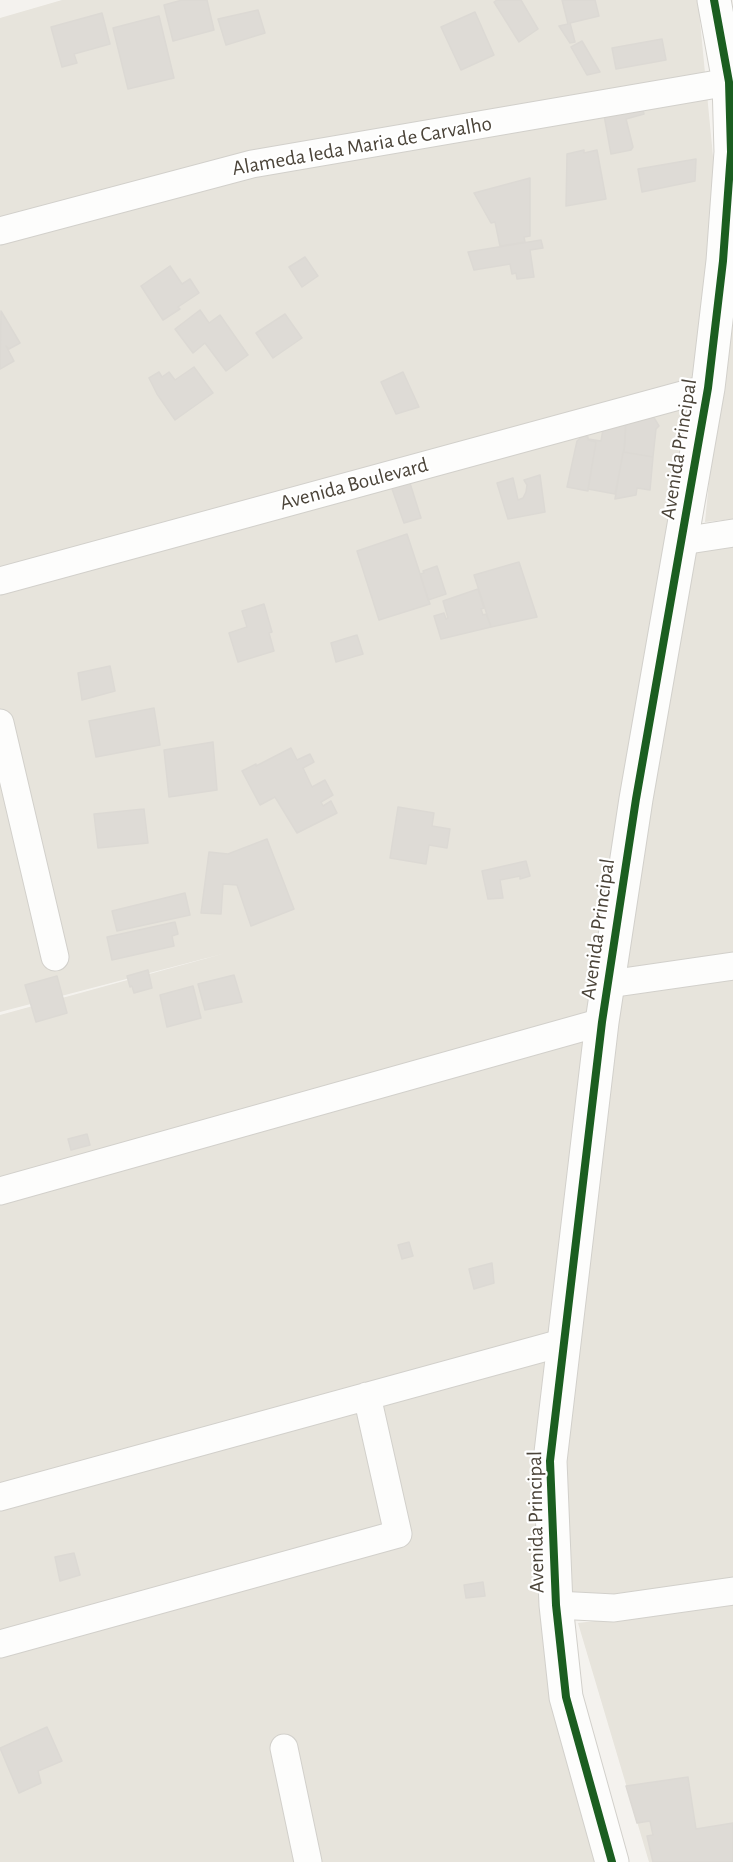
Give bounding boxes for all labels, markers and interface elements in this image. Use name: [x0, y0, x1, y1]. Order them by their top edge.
street label: Alameda Ieda Maria de Carvalho: [230, 111, 494, 181]
street label: Avenida Principal: [655, 377, 703, 521]
street label: Avenida Boulevard: [277, 452, 431, 516]
street label: Avenida Principal: [576, 857, 620, 1001]
street label: Avenida Principal: [522, 1451, 550, 1593]

